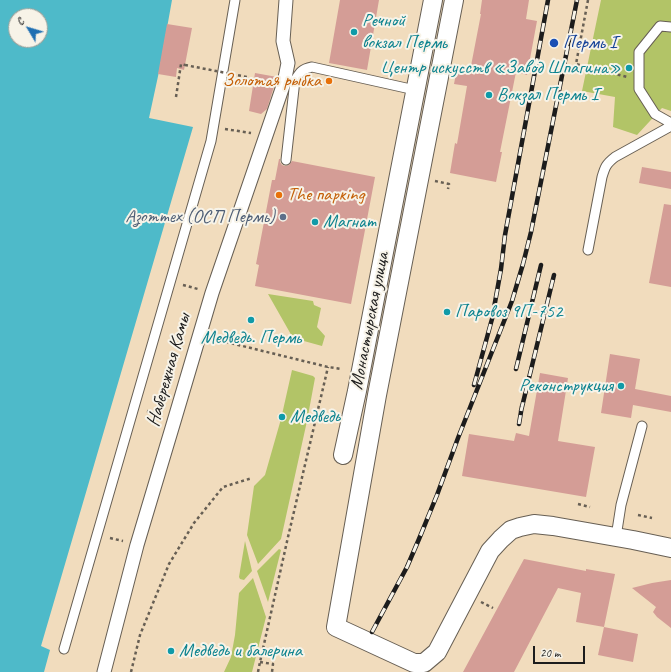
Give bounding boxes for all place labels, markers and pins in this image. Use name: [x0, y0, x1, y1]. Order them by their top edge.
place label: Речной вокзал Пермь: [362, 10, 447, 54]
marker: Речной вокзал Пермь: [349, 27, 359, 37]
place label: Пермь I: [563, 32, 617, 54]
marker: Пермь I: [548, 37, 560, 49]
place label: Центр искусств «Завод Шпагина»: [380, 57, 621, 79]
marker: Центр искусств «Завод Шпагина»: [624, 63, 634, 73]
place label: Золотая рыбка: [223, 70, 321, 92]
marker: Золотая рыбка: [324, 76, 334, 86]
place label: Вокзал Пермь I: [497, 84, 598, 106]
marker: Вокзал Пермь I: [484, 90, 494, 100]
place label: The паркing: [287, 184, 364, 206]
marker: The паркing: [274, 190, 284, 200]
place label: Азоттех (ОСП Пермь): [125, 206, 275, 228]
place label: Магнат: [323, 211, 376, 233]
marker: Азоттех (ОСП Пермь): [278, 212, 288, 222]
marker: Магнат: [310, 217, 320, 227]
place label: Паровоз 9П-752: [455, 301, 563, 323]
marker: Паровоз 9П-752: [442, 307, 452, 317]
marker: Медведь. Пермь: [246, 315, 256, 325]
place label: Медведь. Пермь: [201, 327, 301, 349]
place label: Реконструкция: [519, 375, 613, 397]
marker: Реконструкция: [616, 381, 626, 391]
place label: Медведь: [290, 406, 340, 428]
marker: Медведь: [277, 412, 287, 422]
place label: Медведь и балерина: [179, 640, 302, 662]
marker: Медведь и балерина: [166, 646, 176, 656]

